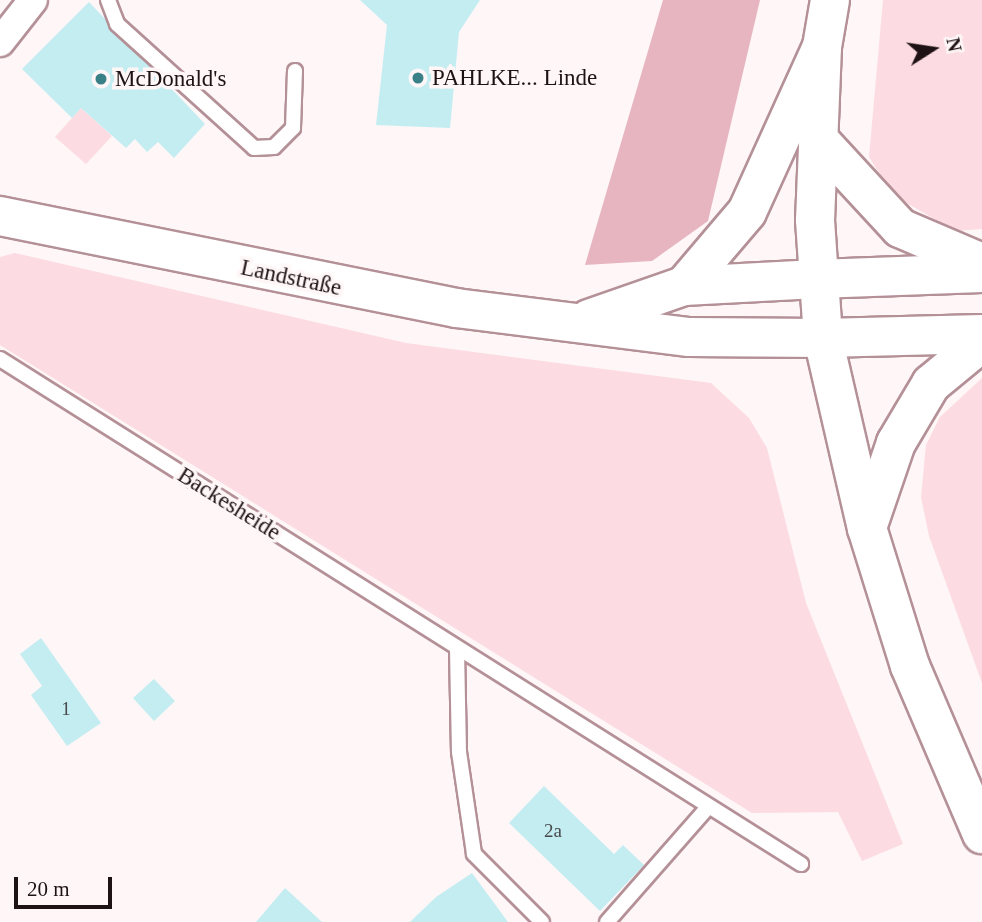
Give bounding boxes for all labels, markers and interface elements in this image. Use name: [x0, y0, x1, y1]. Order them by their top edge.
north arrow: [898, 14, 968, 84]
text: N: [942, 36, 966, 53]
place label: PAHLKE... Linde: [432, 64, 597, 92]
place label: McDonald's: [115, 65, 226, 93]
marker: PAHLKE... Linde: [410, 70, 426, 86]
marker: McDonald's: [93, 71, 109, 87]
street label: Landstraße: [238, 254, 344, 302]
street label: Backesheide: [172, 462, 286, 546]
house number: 1: [61, 698, 71, 720]
house number: 2a: [544, 820, 562, 842]
scale bar: [18, 862, 116, 906]
text: 20 m: [27, 877, 70, 901]

